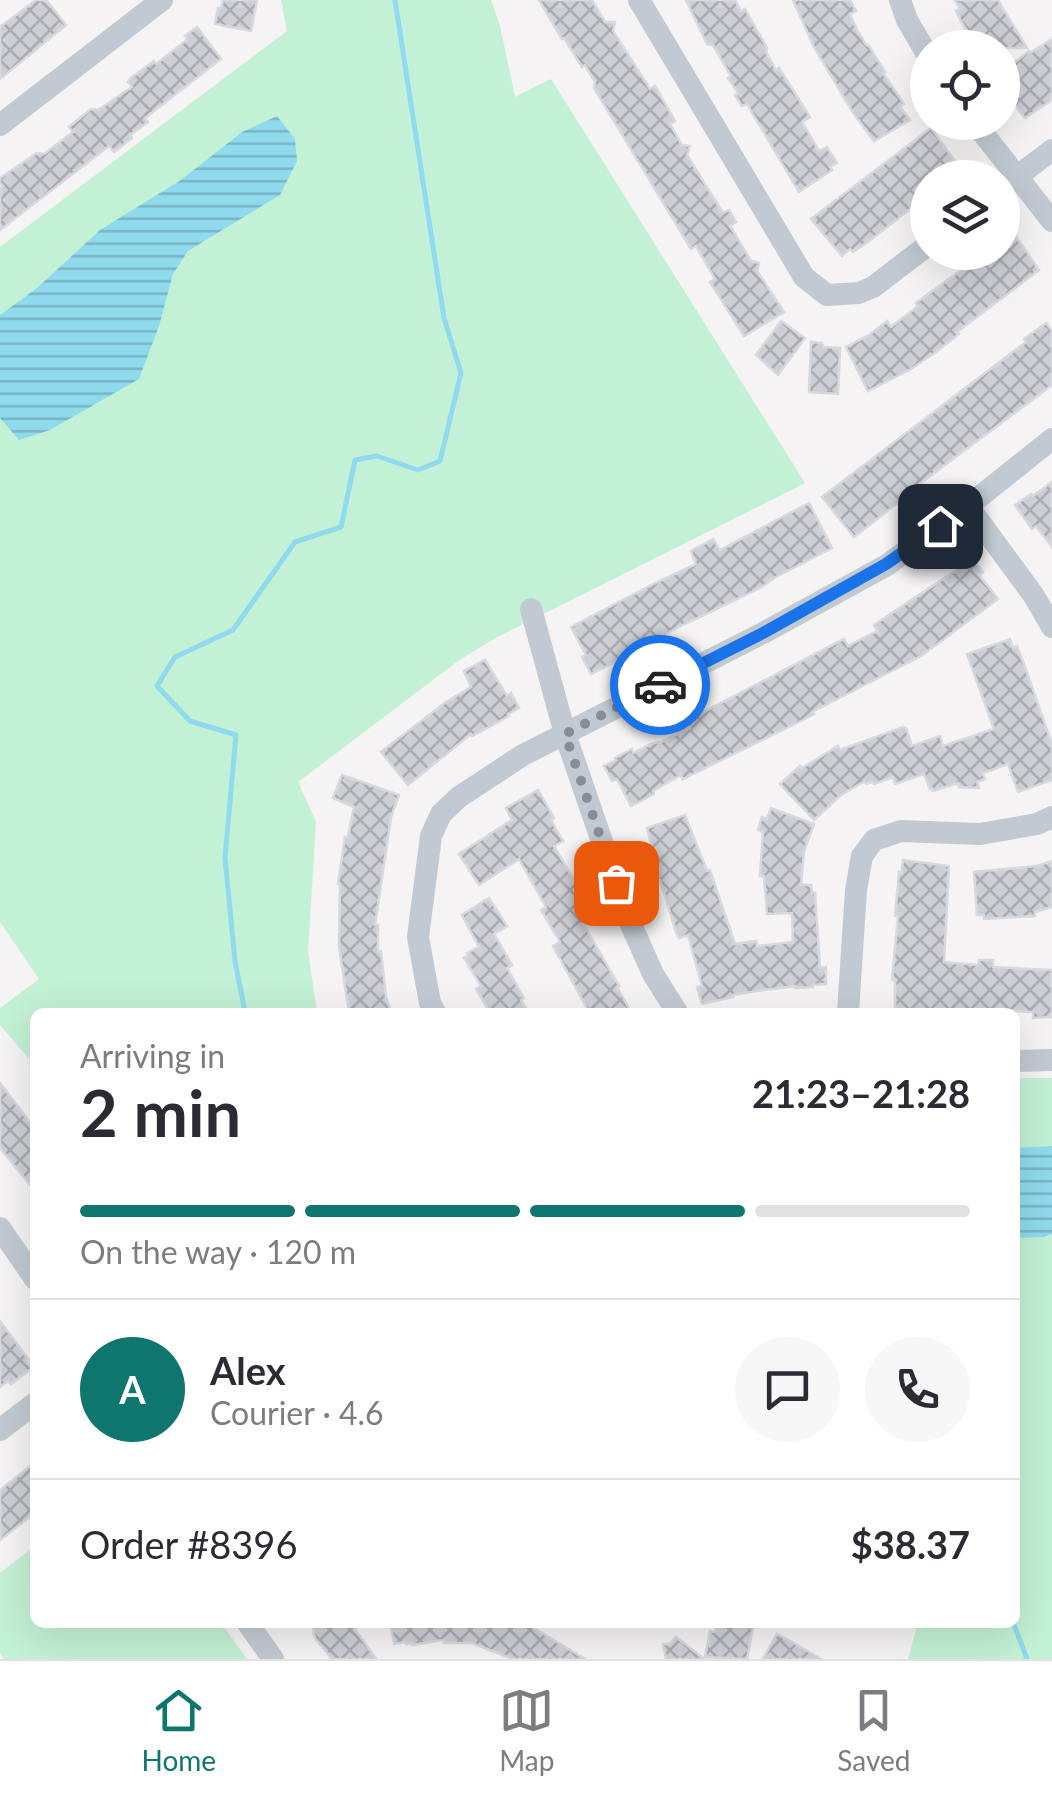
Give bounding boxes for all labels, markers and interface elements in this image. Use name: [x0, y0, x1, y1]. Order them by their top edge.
map controls: [910, 30, 1020, 270]
button: locate: [910, 30, 1020, 140]
button: layers: [910, 160, 1020, 270]
pin: [898, 484, 983, 569]
icon: home: [913, 499, 968, 554]
courier: [610, 635, 710, 735]
icon: car: [633, 658, 688, 713]
pin: [574, 841, 659, 926]
icon: bag: [589, 856, 644, 911]
text: Arriving in: [80, 1036, 225, 1075]
text: 21:23–21:28: [752, 1070, 970, 1116]
text: 2 min: [80, 1073, 241, 1151]
text: On the way · 120 m: [80, 1232, 356, 1271]
button: chat: [735, 1337, 840, 1442]
button: phone: [865, 1337, 970, 1442]
text: Alex: [210, 1347, 286, 1393]
text: A: [119, 1366, 146, 1412]
text: Courier · 4.6: [210, 1393, 384, 1432]
text: Order #8396: [80, 1521, 297, 1567]
text: $38.37: [851, 1521, 970, 1567]
tab: Home: [142, 1683, 216, 1777]
tab: Map: [499, 1683, 554, 1777]
tab: Saved: [837, 1683, 910, 1777]

